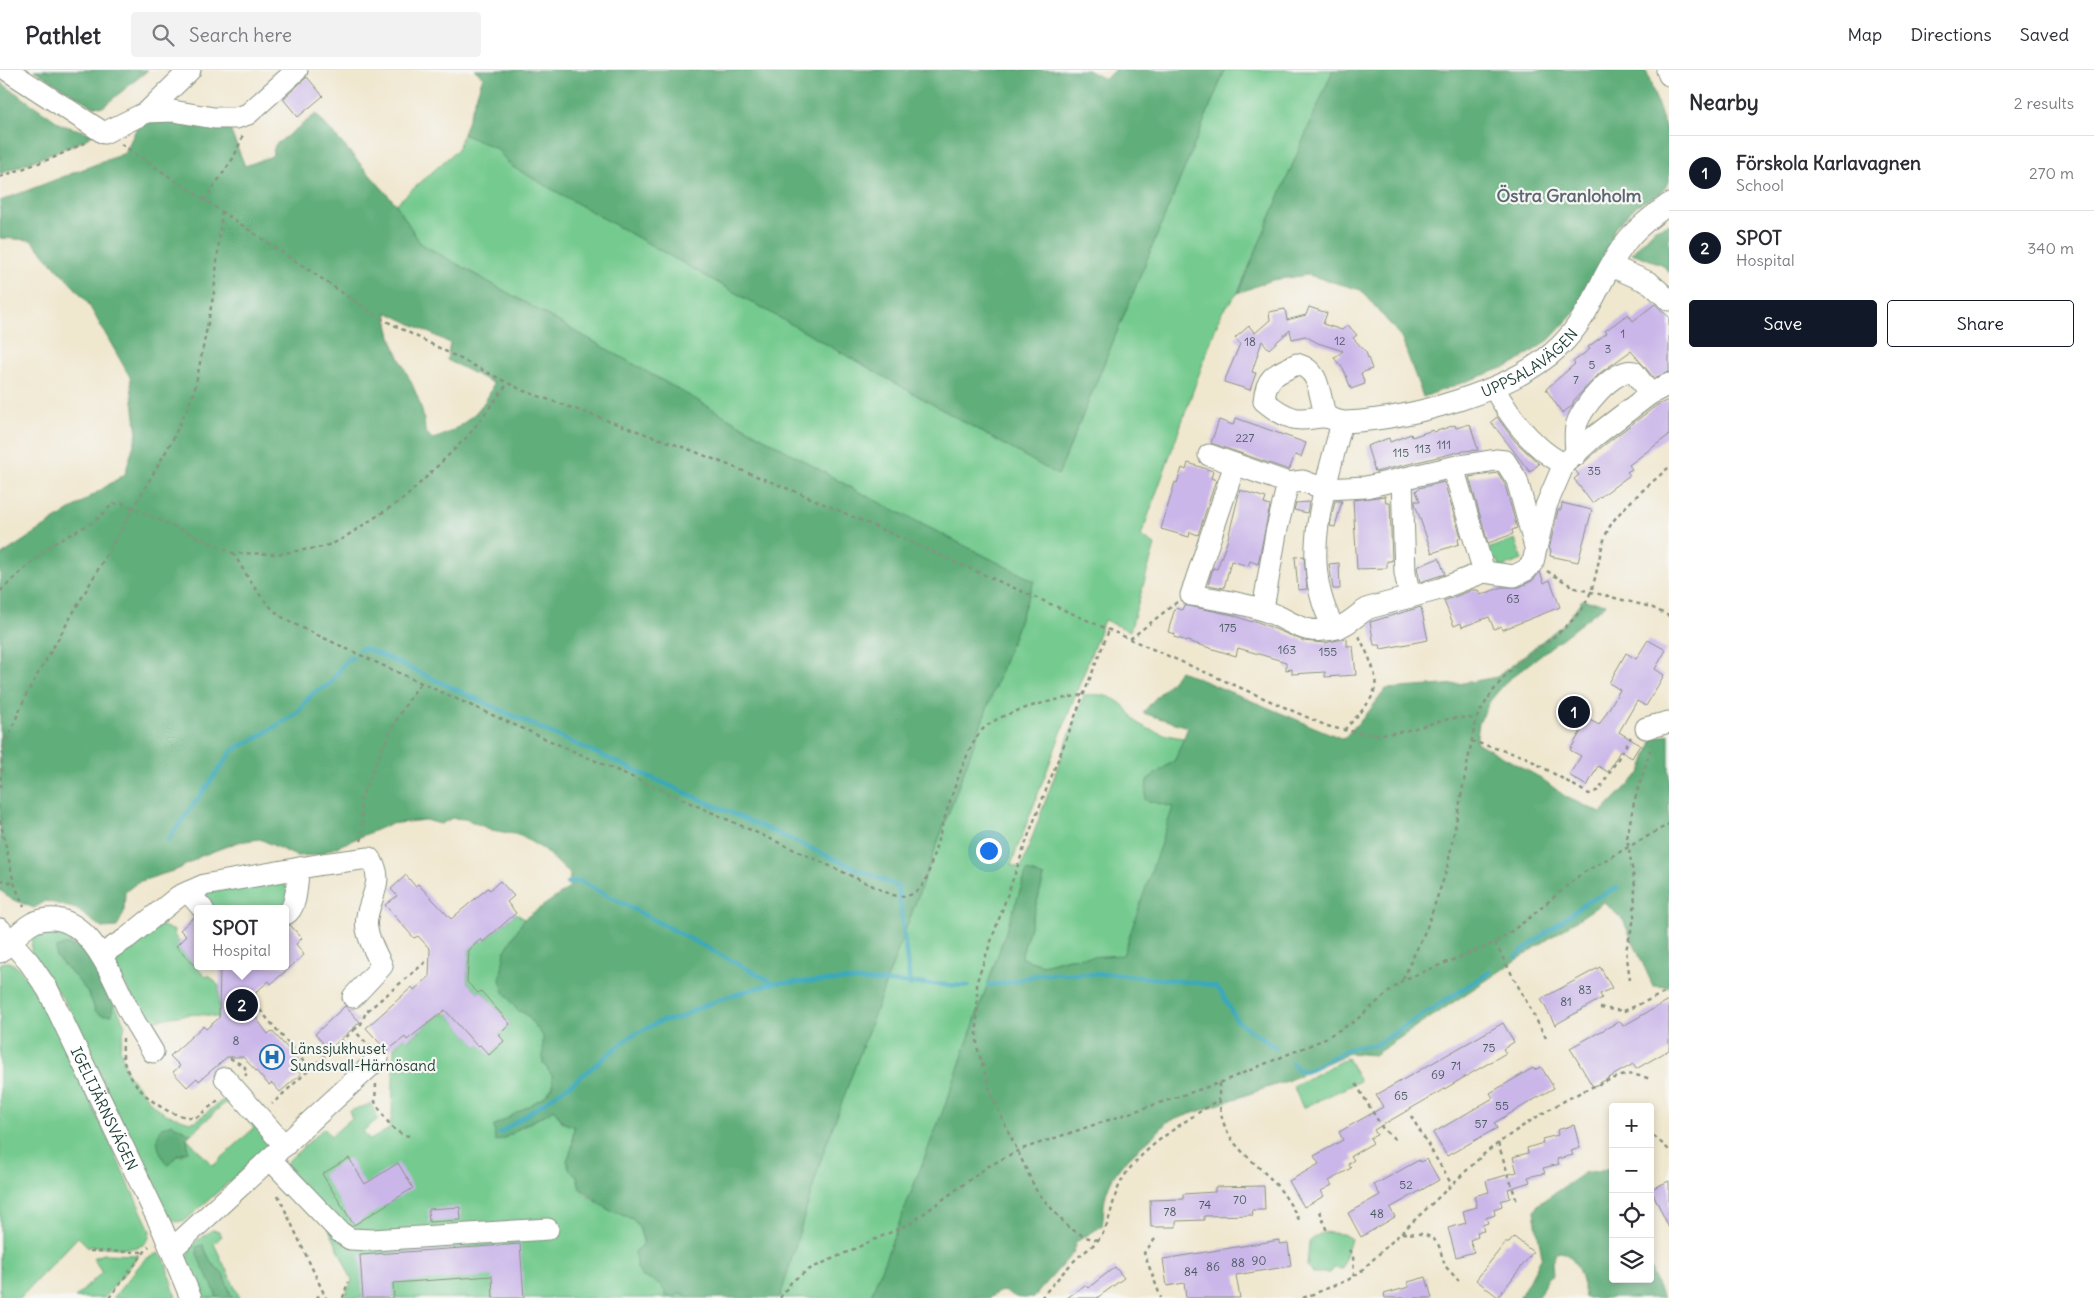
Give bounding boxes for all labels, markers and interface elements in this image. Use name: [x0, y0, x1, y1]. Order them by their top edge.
search box: [131, 12, 481, 57]
text: Pathlet: [25, 20, 101, 50]
icon: search: [149, 21, 177, 49]
text: Search here: [189, 23, 292, 47]
text: Map: [1847, 23, 1882, 46]
text: Directions: [1910, 23, 1992, 46]
text: Saved: [2020, 23, 2069, 46]
text: Nearby: [1689, 89, 1759, 116]
text: 2 results: [2014, 93, 2074, 113]
text: Förskola Karlavagnen: [1736, 151, 1921, 175]
text: 1: [1702, 163, 1708, 183]
text: 270 m: [2029, 163, 2074, 183]
text: School: [1736, 175, 1784, 195]
district label: Östra Granloholm: [1496, 184, 1642, 207]
text: SPOT: [1736, 226, 1782, 250]
text: 2: [1701, 238, 1709, 258]
text: 340 m: [2027, 238, 2074, 258]
text: Hospital: [1736, 250, 1795, 270]
button: Save: [1689, 300, 1877, 347]
button: Share: [1887, 300, 2074, 347]
street label: UPPSALAVÄGEN: [1478, 324, 1581, 401]
house number: 1: [1621, 326, 1625, 341]
house number: 12: [1334, 333, 1346, 348]
house number: 18: [1244, 334, 1256, 349]
house number: 3: [1605, 341, 1612, 356]
house number: 5: [1589, 357, 1596, 372]
house number: 7: [1573, 372, 1579, 387]
house number: 227: [1235, 430, 1255, 445]
house number: 111: [1437, 437, 1451, 452]
house number: 113: [1415, 441, 1431, 456]
house number: 115: [1393, 445, 1409, 460]
house number: 35: [1587, 463, 1601, 478]
house number: 63: [1506, 591, 1520, 606]
house number: 175: [1219, 620, 1237, 635]
house number: 163: [1278, 642, 1296, 657]
house number: 155: [1319, 644, 1337, 659]
pin: 1: [1558, 693, 1590, 731]
your location: [976, 838, 1002, 864]
popup: [194, 905, 289, 970]
text: SPOT: [212, 916, 258, 940]
text: Hospital: [212, 940, 271, 960]
house number: 83: [1578, 982, 1592, 997]
pin: 2: [226, 986, 258, 1024]
house number: 81: [1560, 994, 1572, 1009]
house number: 8: [233, 1033, 240, 1048]
place label: Länssjukhuset Sundsvall-Härnösand: [290, 1039, 436, 1075]
house number: 75: [1483, 1040, 1495, 1055]
street label: IGELTJÄRNSVÄGEN: [67, 1043, 142, 1173]
hospital icon: Länssjukhuset Sundsvall-Härnösand: [259, 1044, 285, 1070]
house number: 71: [1451, 1058, 1461, 1073]
house number: 69: [1431, 1067, 1445, 1082]
house number: 65: [1394, 1088, 1408, 1103]
house number: 55: [1495, 1098, 1509, 1113]
map controls: [1609, 1103, 1654, 1283]
button: +: [1609, 1103, 1654, 1148]
house number: 57: [1475, 1116, 1488, 1131]
button: −: [1609, 1148, 1654, 1193]
house number: 52: [1399, 1177, 1413, 1192]
house number: 70: [1233, 1192, 1247, 1207]
button: locate: [1609, 1193, 1654, 1238]
house number: 74: [1199, 1197, 1211, 1212]
house number: 78: [1164, 1204, 1176, 1219]
house number: 48: [1370, 1206, 1384, 1221]
button: layers: [1609, 1238, 1654, 1283]
house number: 90: [1252, 1253, 1267, 1268]
house number: 88: [1231, 1255, 1245, 1270]
house number: 86: [1206, 1259, 1220, 1274]
house number: 84: [1184, 1264, 1198, 1279]

